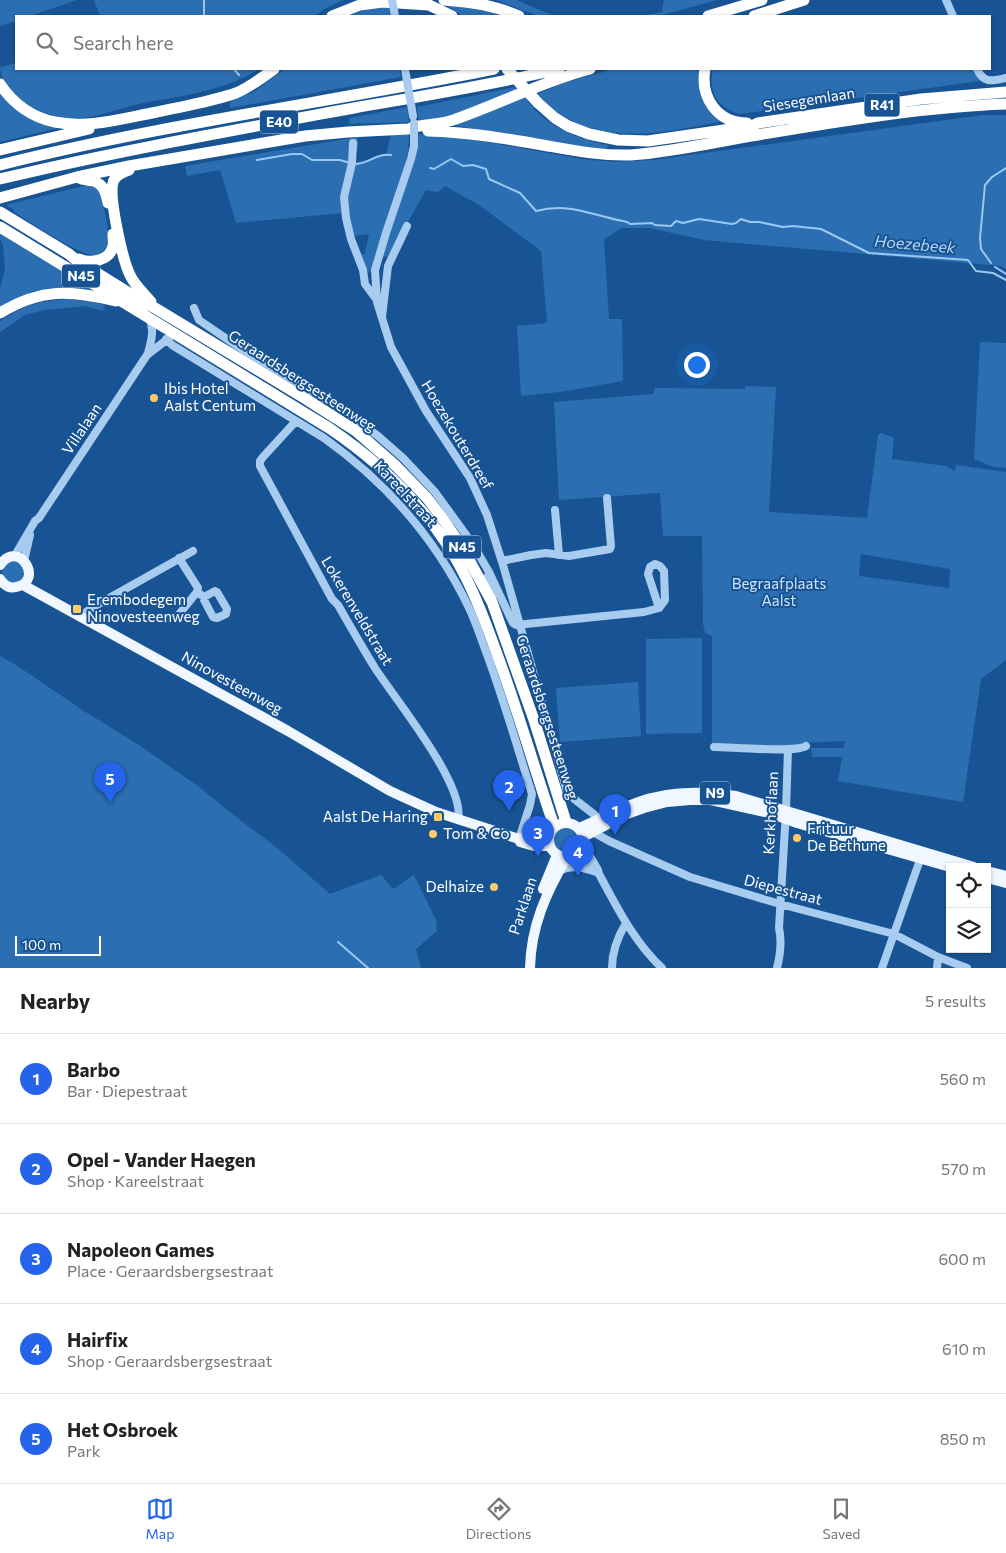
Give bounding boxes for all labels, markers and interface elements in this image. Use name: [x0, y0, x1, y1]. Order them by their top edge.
search box: [15, 15, 991, 70]
icon: search: [33, 29, 61, 57]
text: Search here: [73, 31, 173, 54]
street label: Siesegemlaan: [762, 83, 856, 115]
road number: R41: [864, 94, 900, 116]
road number: E40: [260, 110, 298, 134]
water label: Hoezebeek: [874, 230, 957, 257]
road number: N45: [62, 264, 100, 288]
street label: Geraardsbergsesteenweg: [225, 326, 380, 435]
your location: [684, 352, 710, 378]
street label: Hoezekouterdreef: [418, 377, 498, 492]
place label: Ibis Hotel Aalst Centum: [164, 379, 256, 414]
marker: Ibis Hotel Aalst Centum: [148, 392, 160, 404]
street label: Villalaan: [58, 399, 105, 457]
street label: Kareelstraat: [371, 456, 441, 530]
road number: N45: [443, 536, 481, 558]
street label: Lokerenveldstraat: [318, 553, 397, 668]
park label: Begraafplaats Aalst: [732, 574, 826, 609]
place label: Erembodegem Ninovesteenweg: [87, 590, 200, 625]
marker: Erembodegem Ninovesteenweg: [71, 603, 83, 615]
street label: Geraardsbergsesteenweg: [513, 632, 583, 801]
street label: Ninovesteenweg: [179, 647, 286, 717]
pin: 5: [94, 762, 126, 803]
pin: 2: [493, 770, 525, 811]
street label: Kerkhoflaan: [759, 771, 781, 855]
road number: N9: [700, 781, 730, 804]
pin: 1: [599, 794, 631, 835]
place label: Aalst De Haring: [323, 807, 428, 825]
marker: Aalst De Haring: [432, 811, 444, 823]
pin: 3: [522, 816, 554, 857]
place label: Frituur De Bethune: [807, 819, 886, 854]
place label: Tom & Co: [443, 824, 510, 842]
marker: Tom & Co: [427, 828, 439, 840]
marker: Frituur De Bethune: [791, 832, 803, 844]
pin: 4: [562, 835, 594, 876]
map controls: [946, 863, 991, 953]
button: locate: [946, 863, 991, 908]
street label: Diepestraat: [742, 870, 824, 908]
street label: Parklaan: [504, 875, 540, 937]
place label: Delhaize: [426, 877, 484, 895]
marker: Delhaize: [488, 881, 500, 893]
button: layers: [946, 908, 991, 953]
scale bar: [15, 933, 101, 956]
text: 100 m: [22, 936, 61, 953]
text: Nearby: [20, 988, 90, 1013]
text: 5 results: [925, 991, 986, 1010]
text: Barbo: [67, 1058, 120, 1081]
text: 1: [32, 1069, 40, 1088]
text: 560 m: [940, 1069, 986, 1088]
text: Bar · Diepestraat: [67, 1081, 188, 1100]
text: Opel - Vander Haegen: [67, 1148, 256, 1171]
text: 2: [31, 1159, 41, 1178]
text: 570 m: [941, 1159, 986, 1178]
text: Shop · Kareelstraat: [67, 1171, 204, 1190]
text: Napoleon Games: [67, 1238, 214, 1261]
text: 3: [31, 1249, 41, 1268]
text: 600 m: [938, 1249, 986, 1268]
text: Place · Geraardsbergsestraat: [67, 1261, 274, 1280]
text: Hairfix: [67, 1328, 128, 1351]
text: 4: [31, 1339, 41, 1358]
text: 610 m: [942, 1339, 986, 1358]
text: Shop · Geraardsbergsestraat: [67, 1351, 272, 1370]
text: Het Osbroek: [67, 1418, 178, 1441]
text: 5: [31, 1429, 41, 1448]
text: 850 m: [940, 1429, 986, 1448]
text: Park: [67, 1441, 100, 1460]
tab: Map: [146, 1495, 174, 1542]
tab: Directions: [466, 1495, 531, 1542]
tab: Saved: [823, 1495, 860, 1542]

